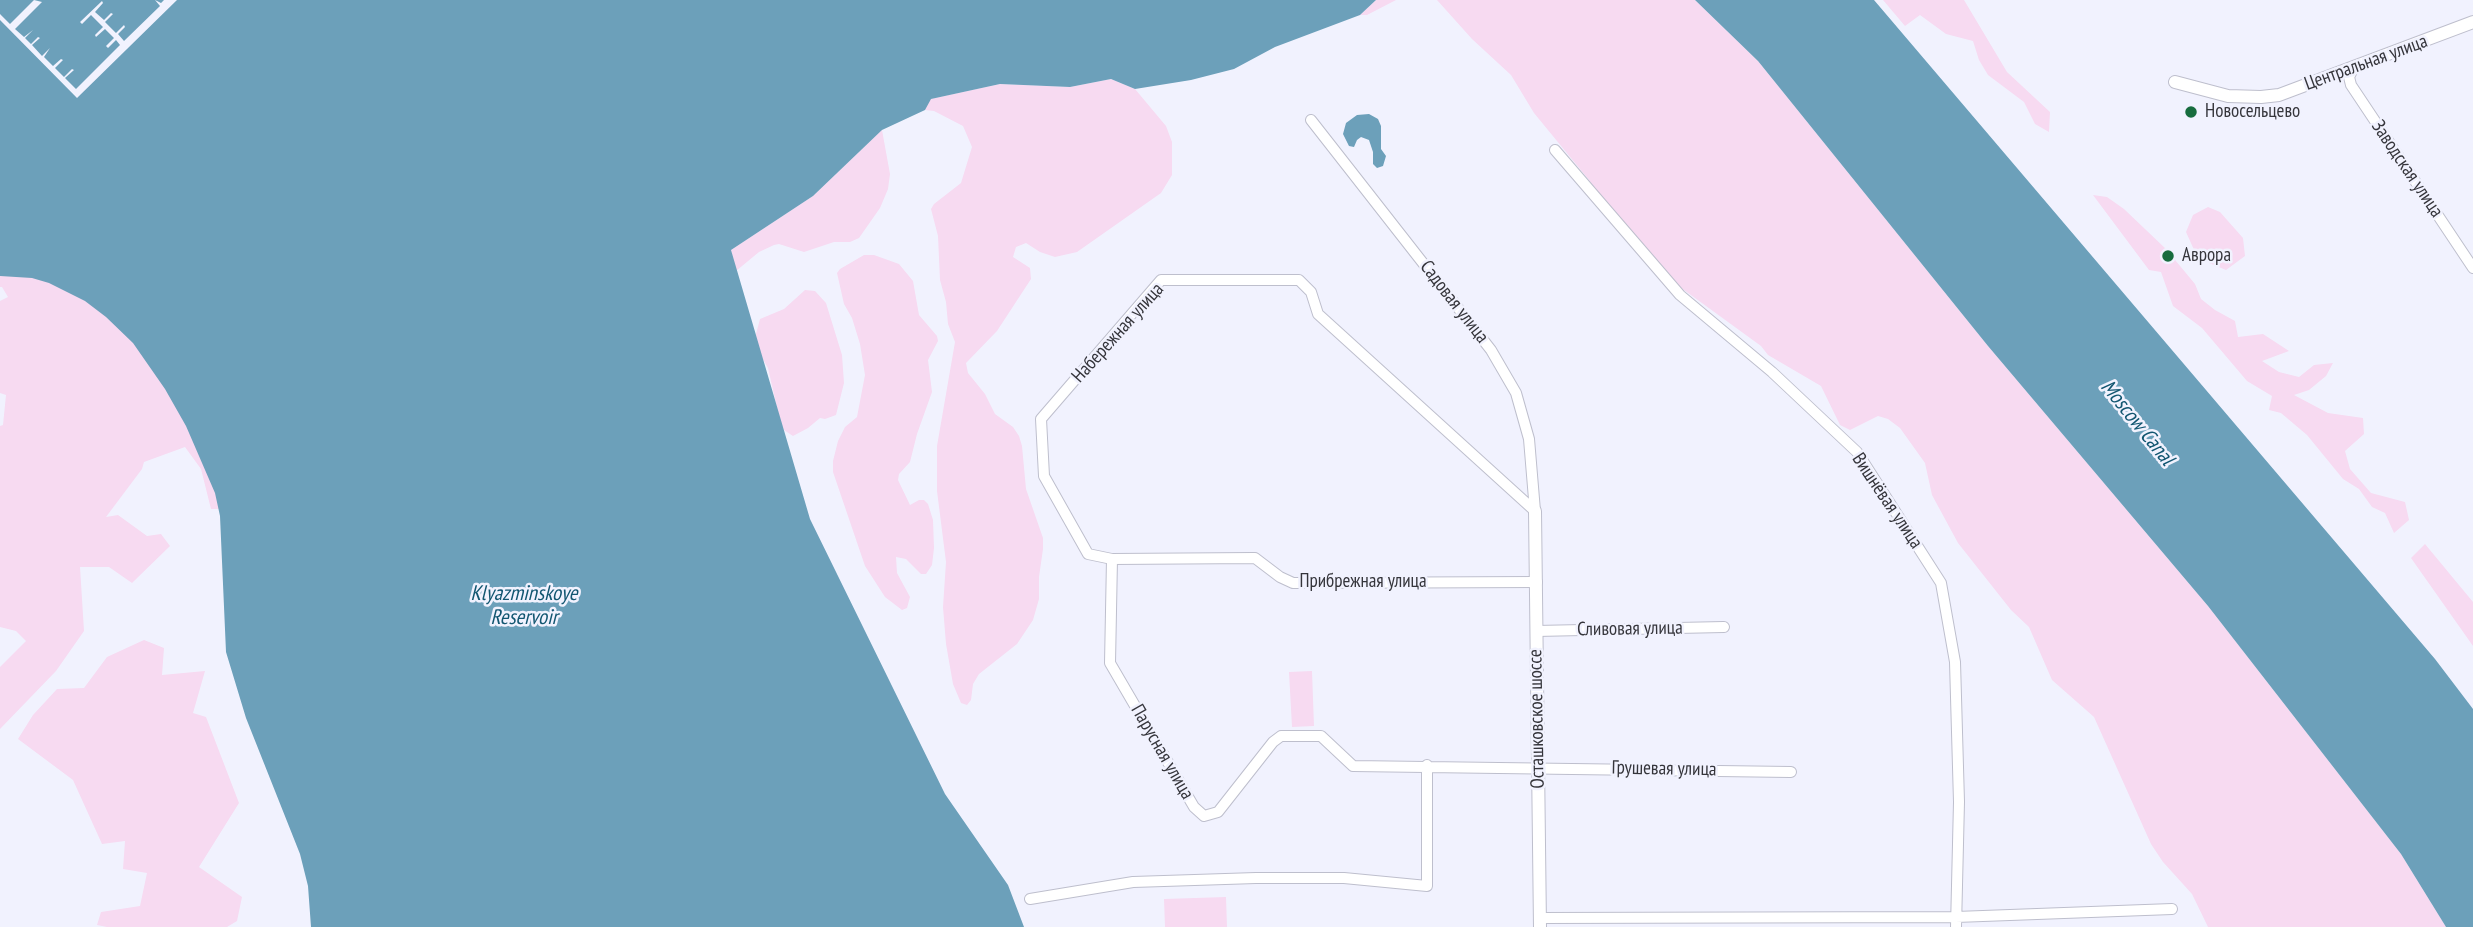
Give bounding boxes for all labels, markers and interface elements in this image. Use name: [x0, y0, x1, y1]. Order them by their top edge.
street label: Центральная улица: [2301, 30, 2431, 96]
place label: Новосельцево: [2205, 101, 2300, 123]
marker: Новосельцево: [2183, 104, 2199, 120]
street label: Заводская улица: [2366, 116, 2448, 222]
place label: Аврора: [2182, 245, 2231, 267]
marker: Аврора: [2160, 248, 2176, 264]
street label: Садовая улица: [1415, 256, 1493, 348]
street label: Набережная улица: [1067, 278, 1169, 388]
water label: Moscow Canal: [2095, 375, 2179, 471]
street label: Вишнёвая улица: [1847, 449, 1927, 553]
street label: Прибрежная улица: [1299, 571, 1427, 593]
water label: Klyazminskoye Reservoir: [470, 581, 578, 631]
street label: Сливовая улица: [1577, 617, 1683, 641]
street label: Осташковское шоссе: [1524, 649, 1550, 789]
street label: Парусная улица: [1126, 701, 1198, 803]
street label: Грушевая улица: [1611, 757, 1717, 781]

